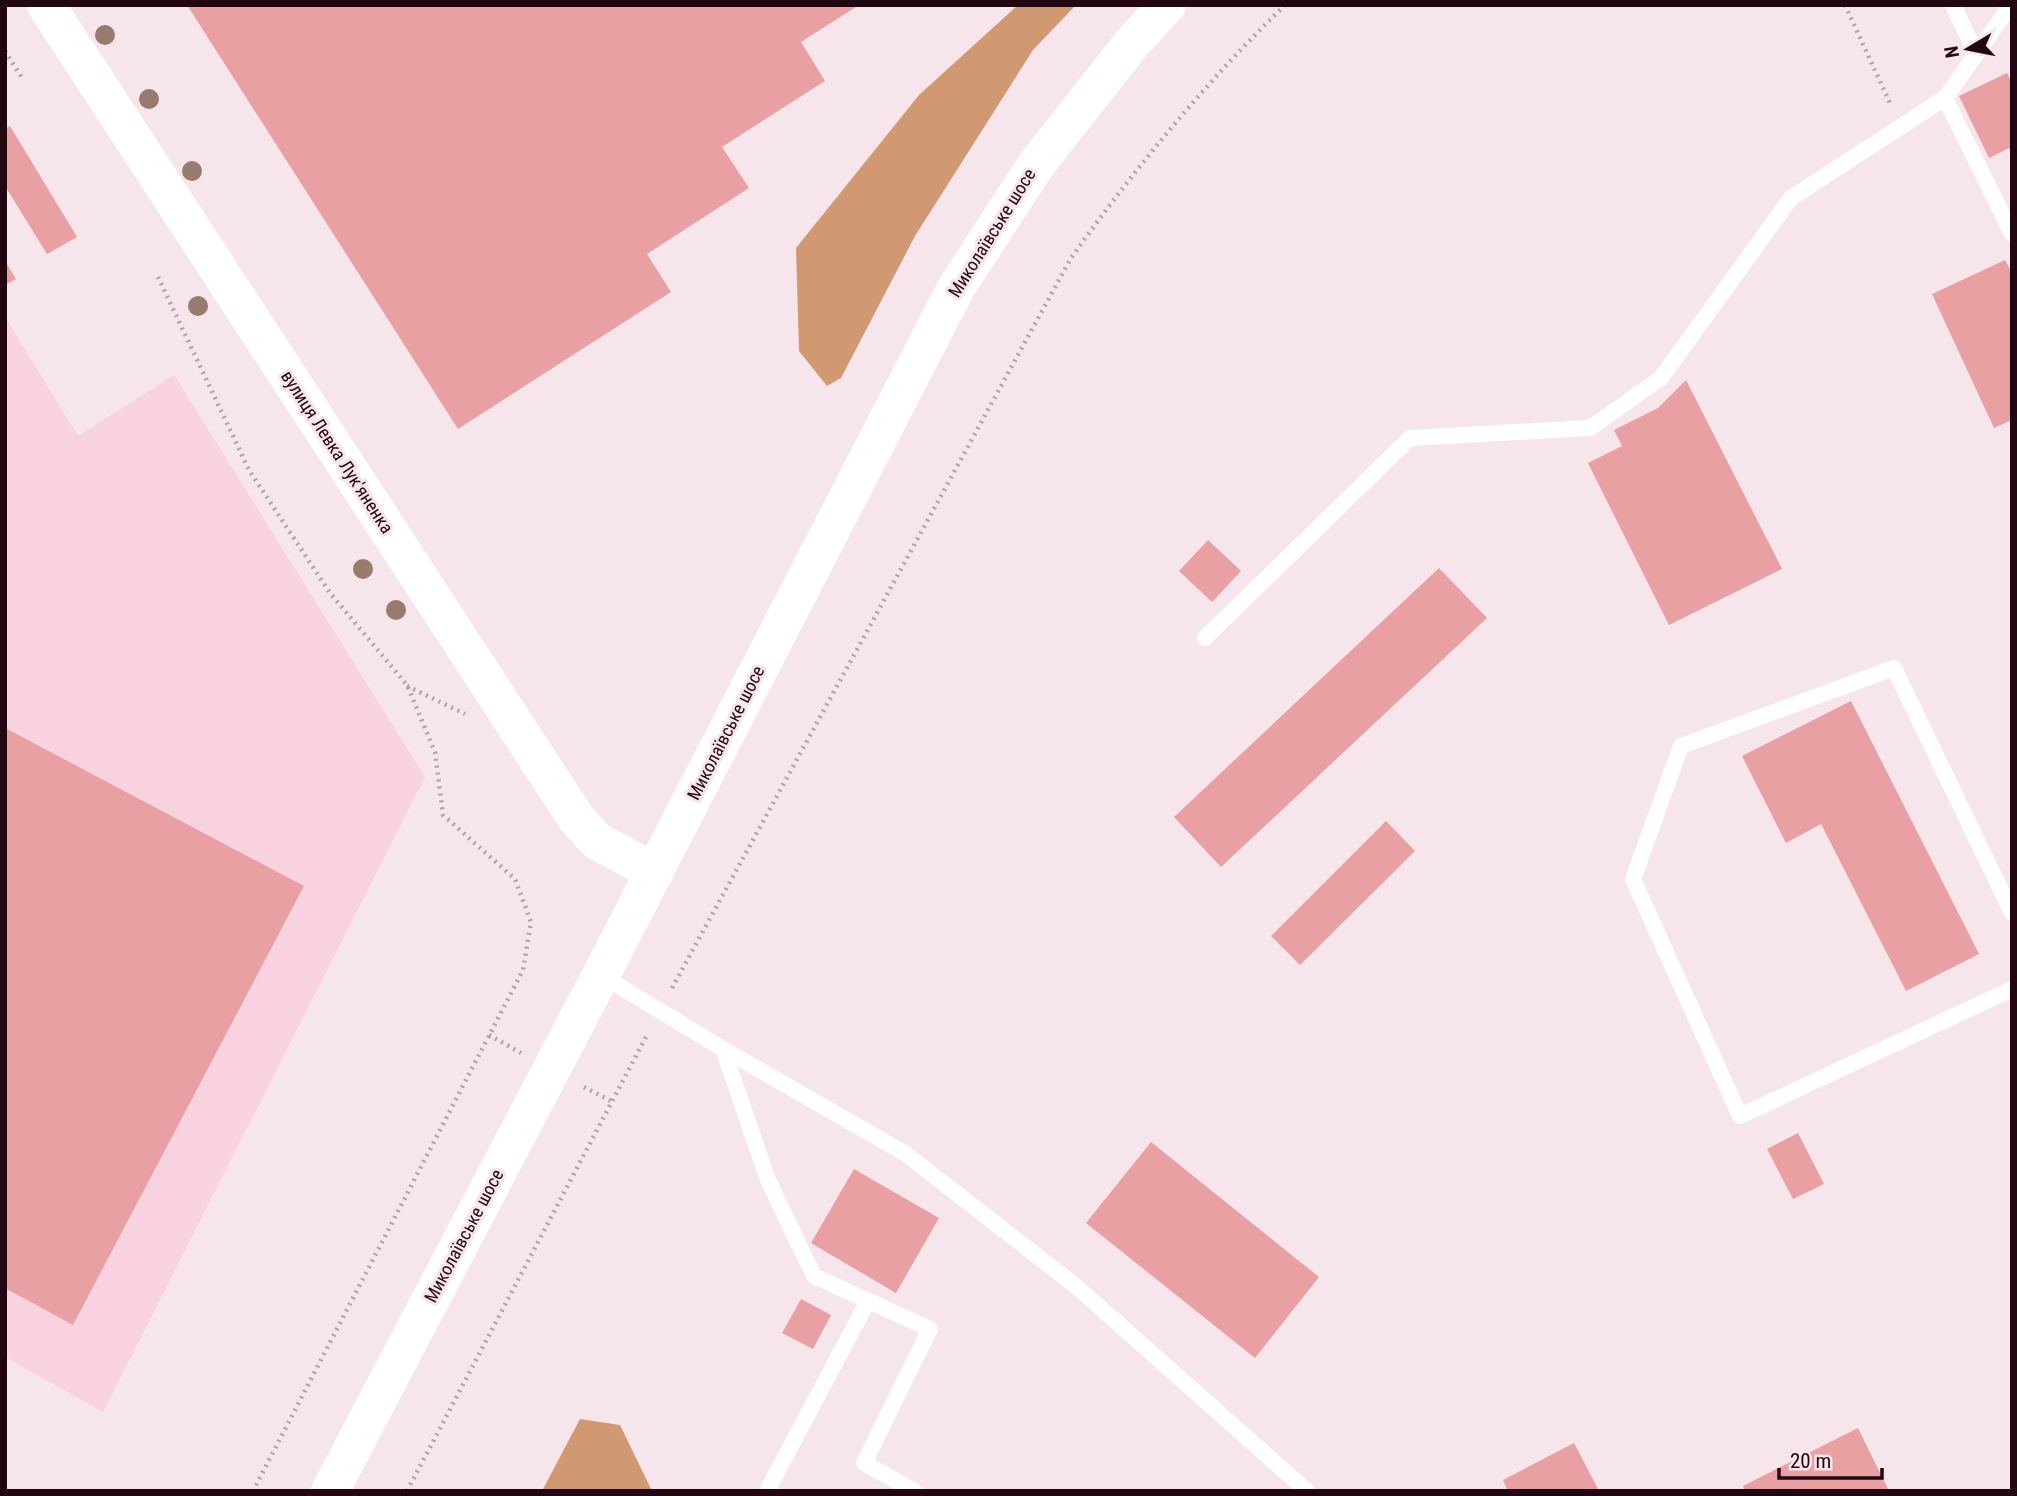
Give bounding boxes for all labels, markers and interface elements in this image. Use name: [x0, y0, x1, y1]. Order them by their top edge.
north arrow: [1933, 14, 2003, 84]
text: N: [1939, 44, 1964, 60]
street label: Миколаївське шосе: [944, 165, 1040, 301]
street label: вулиця Левка Лук'яненка: [277, 366, 398, 537]
street label: Миколаївське шосе: [683, 662, 768, 803]
street label: Миколаївське шосе: [420, 1166, 508, 1306]
scale bar: [1779, 1436, 1882, 1480]
text: 20 m: [1790, 1449, 1831, 1473]

